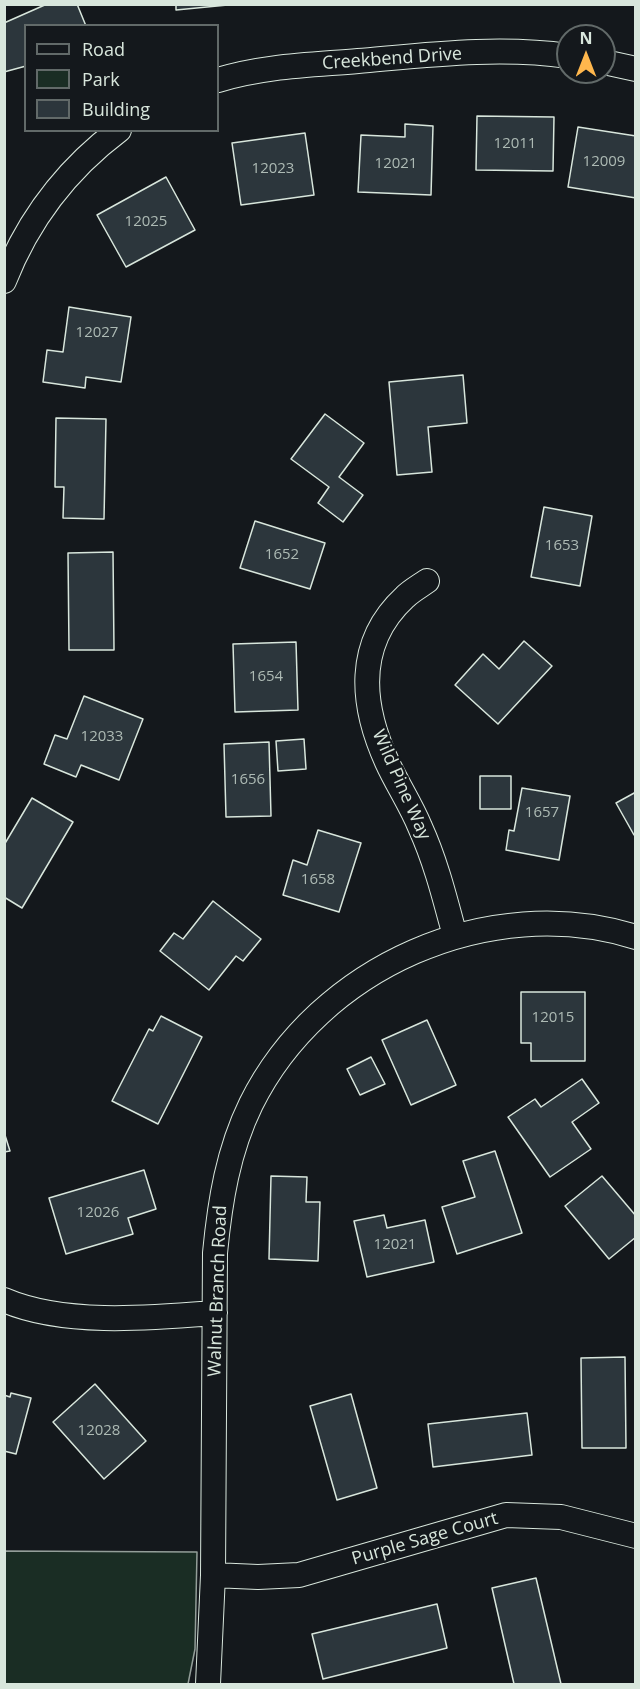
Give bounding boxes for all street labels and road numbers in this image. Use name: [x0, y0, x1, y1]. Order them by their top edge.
street label: Creekbend Drive: [321, 43, 463, 75]
street label: Wild Pine Way: [367, 727, 435, 843]
street label: Walnut Branch Road: [204, 1205, 232, 1377]
street label: Purple Sage Court: [349, 1508, 501, 1570]

